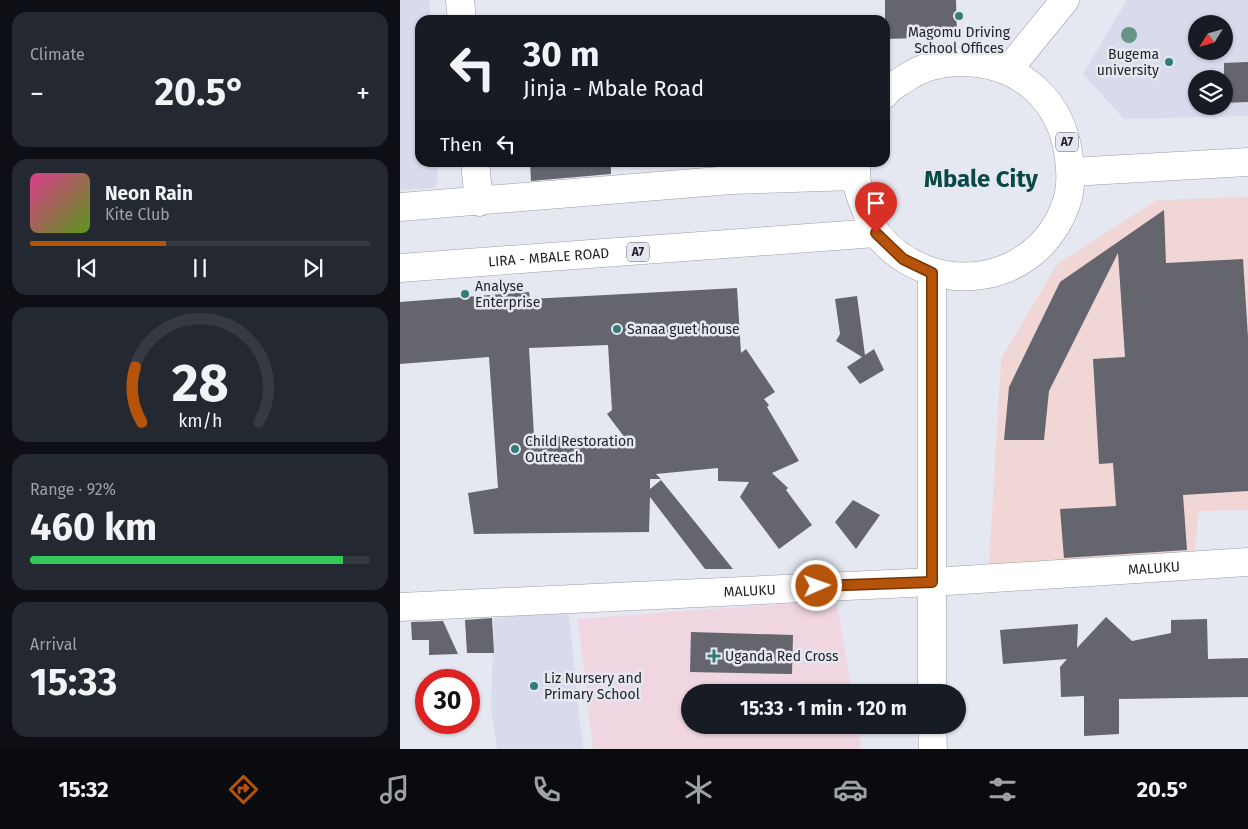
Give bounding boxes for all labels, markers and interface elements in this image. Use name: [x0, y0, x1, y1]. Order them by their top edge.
marker: Magomu Driving School Offices: [953, 10, 965, 22]
north arrow: [1188, 15, 1232, 60]
map controls: [1188, 15, 1233, 115]
place label: Magomu Driving School Offices: [908, 24, 1011, 57]
text: 30 m: [523, 33, 600, 75]
icon: left: [440, 35, 505, 100]
text: Climate: [30, 45, 85, 64]
place label: Bugema university: [1097, 46, 1159, 79]
marker: Bugema university: [1163, 56, 1175, 68]
text: 20.5°: [154, 69, 246, 115]
button: layers: [1188, 70, 1233, 115]
text: Jinja - Mbale Road: [523, 75, 704, 102]
text: −: [30, 77, 44, 110]
text: +: [356, 77, 370, 110]
icon: left: [492, 130, 520, 158]
road number: A7: [1056, 132, 1078, 152]
text: Then: [440, 133, 482, 156]
district label: Mbale City: [924, 165, 1039, 193]
text: Neon Rain: [105, 182, 193, 205]
pin: [855, 182, 897, 233]
icon: arrive: [862, 189, 890, 217]
text: Kite Club: [105, 205, 170, 224]
road number: A7: [627, 242, 649, 262]
street label: LIRA - MBALE ROAD: [487, 244, 610, 270]
icon: previous: [73, 254, 101, 282]
icon: pause: [186, 254, 214, 282]
icon: next: [299, 254, 327, 282]
place label: Analyse Enterprise: [475, 278, 540, 311]
marker: Analyse Enterprise: [459, 288, 471, 300]
place label: Sanaa guet house: [627, 321, 740, 338]
marker: Sanaa guet house: [611, 323, 623, 335]
text: 28: [171, 352, 229, 415]
text: km/h: [178, 410, 222, 432]
place label: Child Restoration Outreach: [525, 433, 634, 466]
marker: Child Restoration Outreach: [509, 443, 521, 455]
text: Range · 92%: [30, 480, 116, 499]
text: 460 km: [30, 504, 157, 550]
street label: MALUKU: [1127, 558, 1181, 578]
position arrow: [790, 559, 842, 611]
street label: MALUKU: [723, 581, 776, 600]
text: Arrival: [30, 635, 77, 654]
place label: Uganda Red Cross: [725, 648, 839, 665]
marker: Uganda Red Cross: [707, 649, 721, 663]
text: 15:33: [30, 659, 117, 705]
speed limit sign: 30: [415, 669, 480, 734]
place label: Liz Nursery and Primary School: [544, 670, 642, 703]
marker: Liz Nursery and Primary School: [528, 680, 540, 692]
text: 15:33 · 1 min · 120 m: [740, 697, 907, 720]
icon: directions: [226, 772, 261, 807]
icon: music: [377, 772, 412, 807]
icon: phone: [529, 772, 564, 807]
icon: climate: [681, 772, 716, 807]
icon: car: [833, 772, 868, 807]
icon: filters: [985, 772, 1020, 807]
text: 15:32: [58, 776, 109, 803]
text: 20.5°: [1137, 776, 1189, 803]

